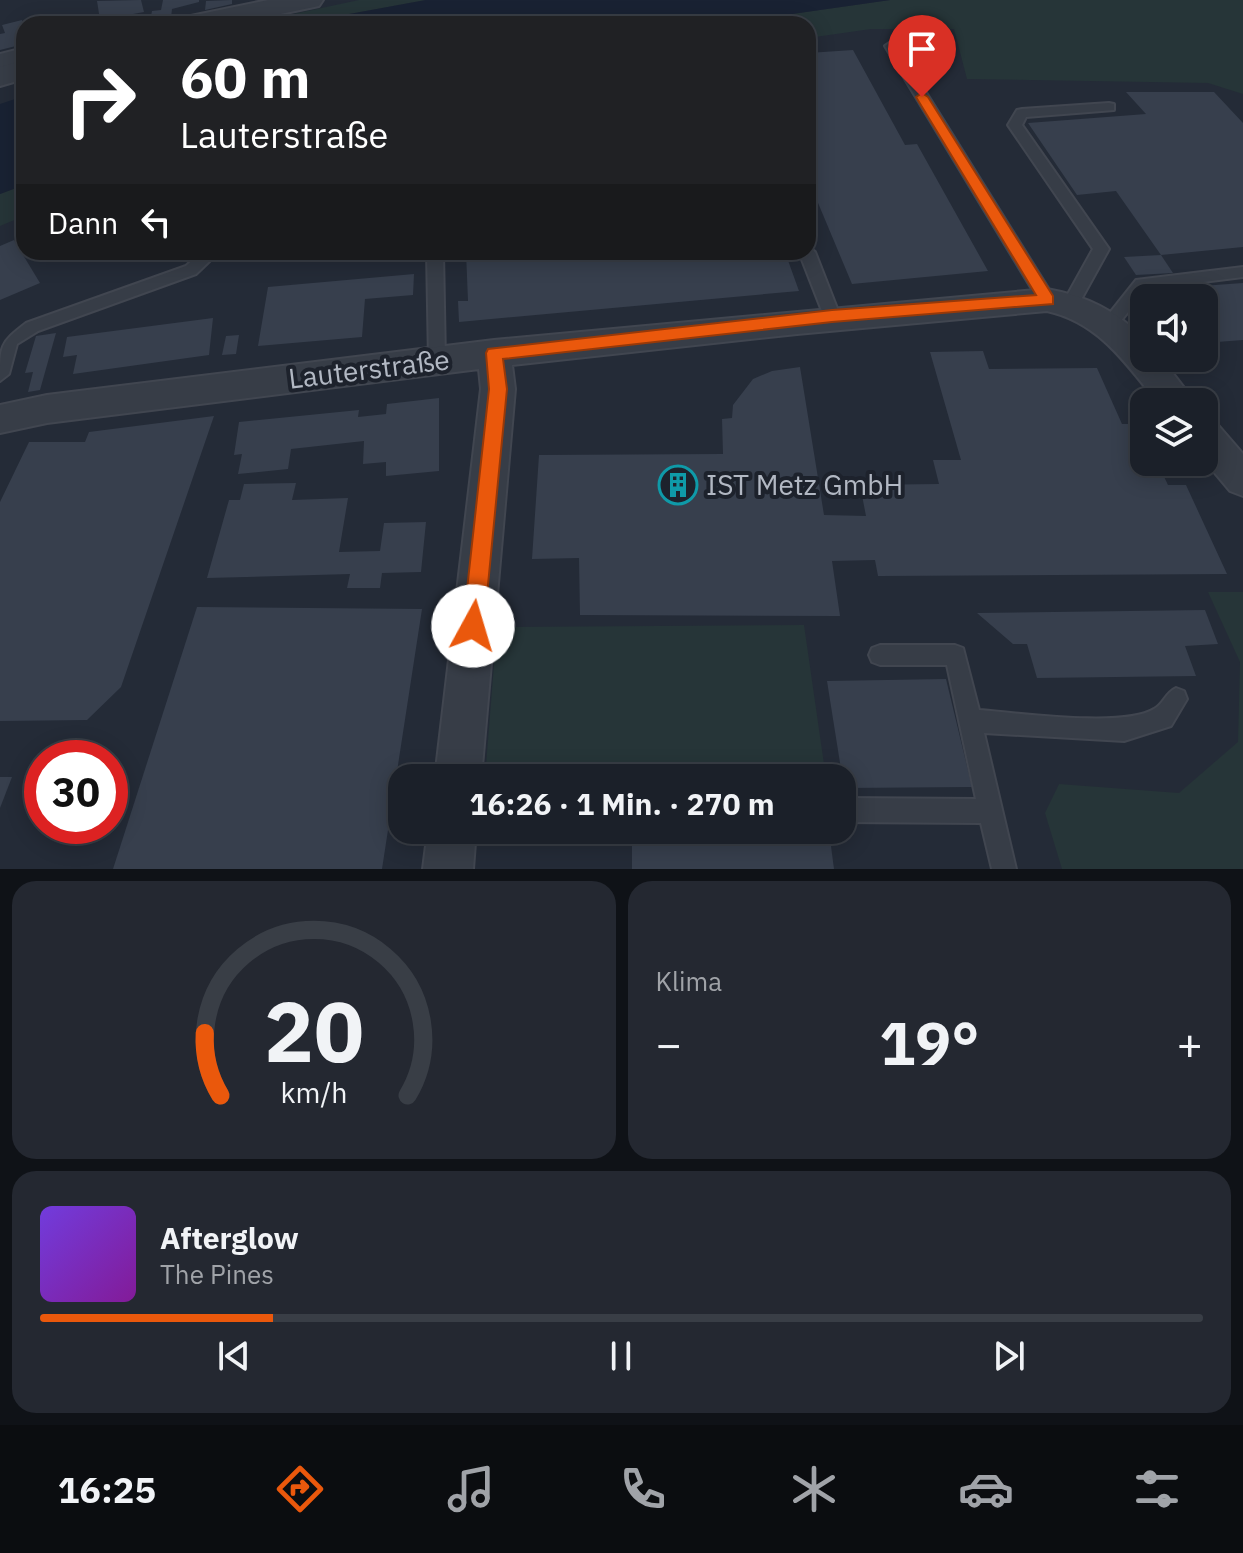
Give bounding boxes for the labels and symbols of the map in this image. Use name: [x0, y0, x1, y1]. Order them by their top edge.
pin: [888, 15, 956, 97]
street label: Lauterstraße: [286, 340, 452, 397]
building icon: IST Metz GmbH: [657, 464, 699, 506]
place label: IST Metz GmbH: [706, 466, 903, 503]
position arrow: [431, 584, 515, 668]
speed limit sign: 30: [24, 740, 128, 844]

